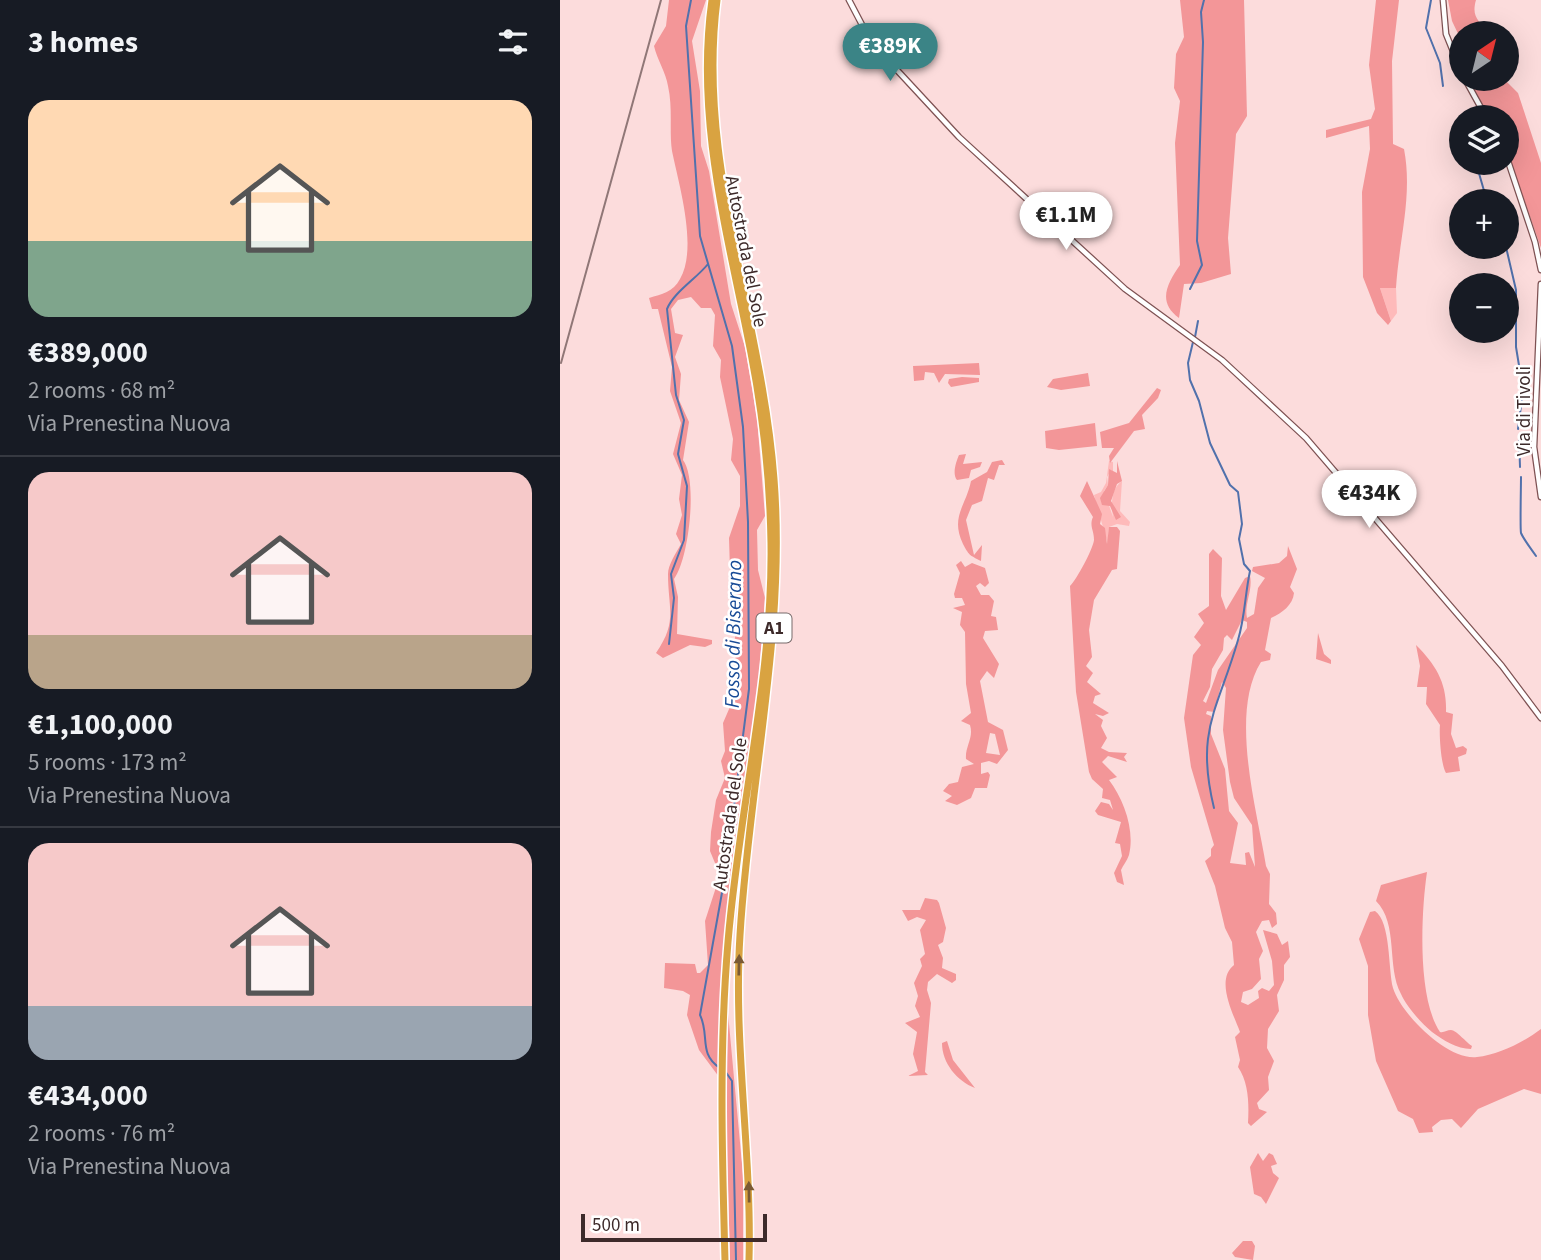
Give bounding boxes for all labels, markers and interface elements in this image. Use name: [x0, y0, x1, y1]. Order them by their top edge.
text: 3 homes: [28, 21, 138, 64]
north arrow: [1449, 21, 1519, 91]
map controls: [1449, 21, 1519, 343]
icon: filters: [494, 23, 532, 61]
pin: €389K: [841, 24, 939, 83]
text: €389K: [859, 29, 921, 62]
button: layers: [1449, 105, 1519, 175]
icon: home: [217, 145, 343, 271]
street label: Autostrada del Sole: [718, 173, 773, 329]
button: +: [1449, 189, 1519, 259]
pin: €1.1M: [1017, 192, 1115, 252]
text: €1.1M: [1036, 198, 1096, 231]
button: −: [1449, 273, 1519, 343]
text: €389,000: [28, 331, 148, 374]
street label: Via di Tivoli: [1511, 366, 1538, 456]
text: 2 rooms · 68 m²: [28, 374, 175, 407]
text: Via Prenestina Nuova: [28, 407, 231, 440]
pin: €434K: [1320, 470, 1418, 530]
text: €434K: [1338, 476, 1400, 509]
icon: home: [217, 517, 343, 643]
water label: Fosso di Biserano: [717, 560, 749, 708]
road number: A1: [756, 614, 792, 642]
text: €1,100,000: [28, 703, 173, 746]
street label: Autostrada del Sole: [706, 736, 755, 892]
text: 5 rooms · 173 m²: [28, 746, 187, 779]
text: Via Prenestina Nuova: [28, 779, 231, 812]
icon: home: [217, 888, 343, 1014]
one-way arrow: [733, 953, 745, 975]
text: €434,000: [28, 1074, 148, 1117]
text: 2 rooms · 76 m²: [28, 1117, 175, 1150]
text: Via Prenestina Nuova: [28, 1150, 231, 1183]
one-way arrow: [744, 1181, 755, 1203]
scale bar: [581, 1211, 766, 1243]
text: 500 m: [592, 1212, 640, 1239]

